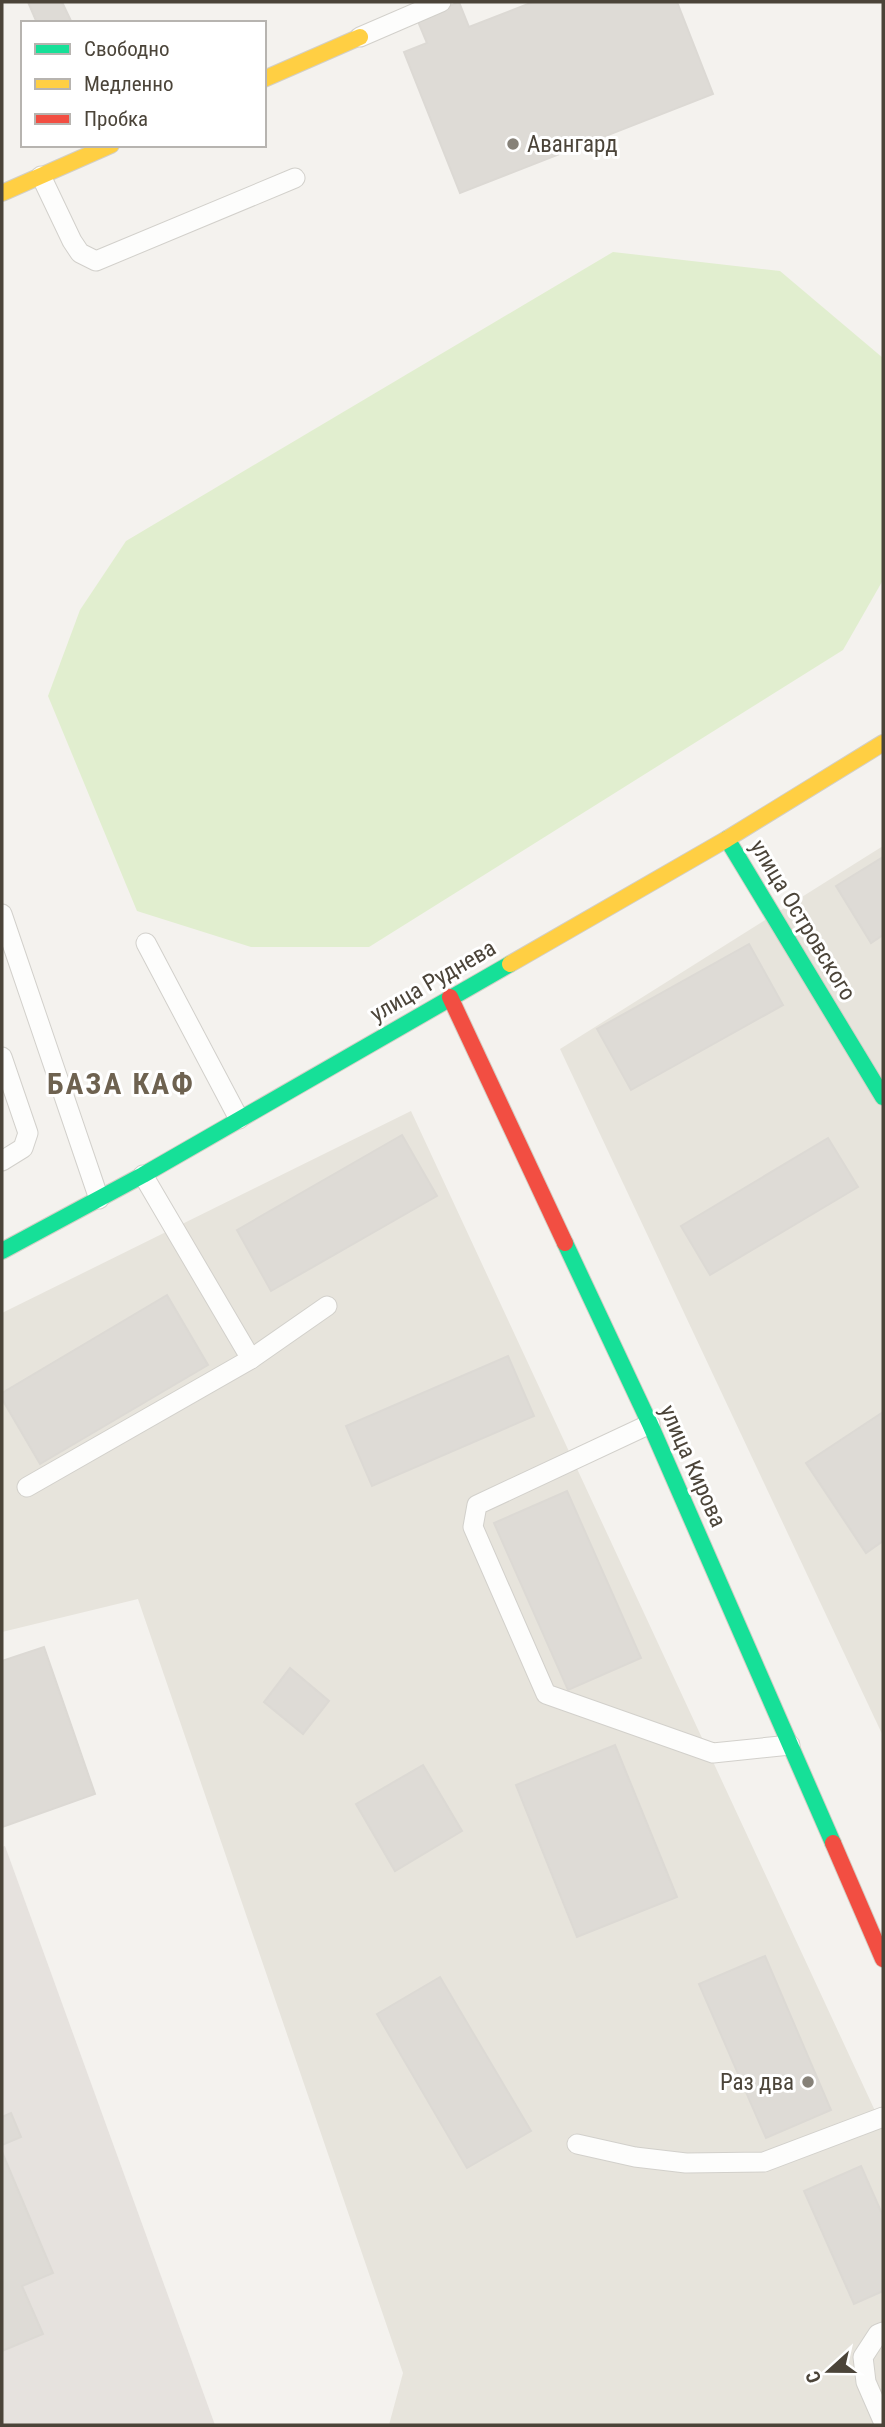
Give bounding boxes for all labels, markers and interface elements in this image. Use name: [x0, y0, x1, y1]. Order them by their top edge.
legend: [21, 21, 266, 147]
text: Свободно: [84, 37, 170, 61]
text: Медленно: [84, 72, 173, 96]
text: Пробка: [84, 107, 148, 131]
place label: Авангард: [527, 131, 618, 158]
marker: Авангард: [505, 136, 521, 152]
street label: улица Островского: [744, 835, 862, 1005]
street label: улица Руднева: [366, 934, 500, 1028]
district label: БАЗА КАФ: [47, 1066, 195, 1101]
street label: улица Кирова: [654, 1401, 732, 1531]
place label: Раз два: [720, 2069, 794, 2096]
marker: Раз два: [800, 2074, 816, 2090]
north arrow: [794, 2336, 864, 2406]
text: С: [801, 2368, 826, 2386]

